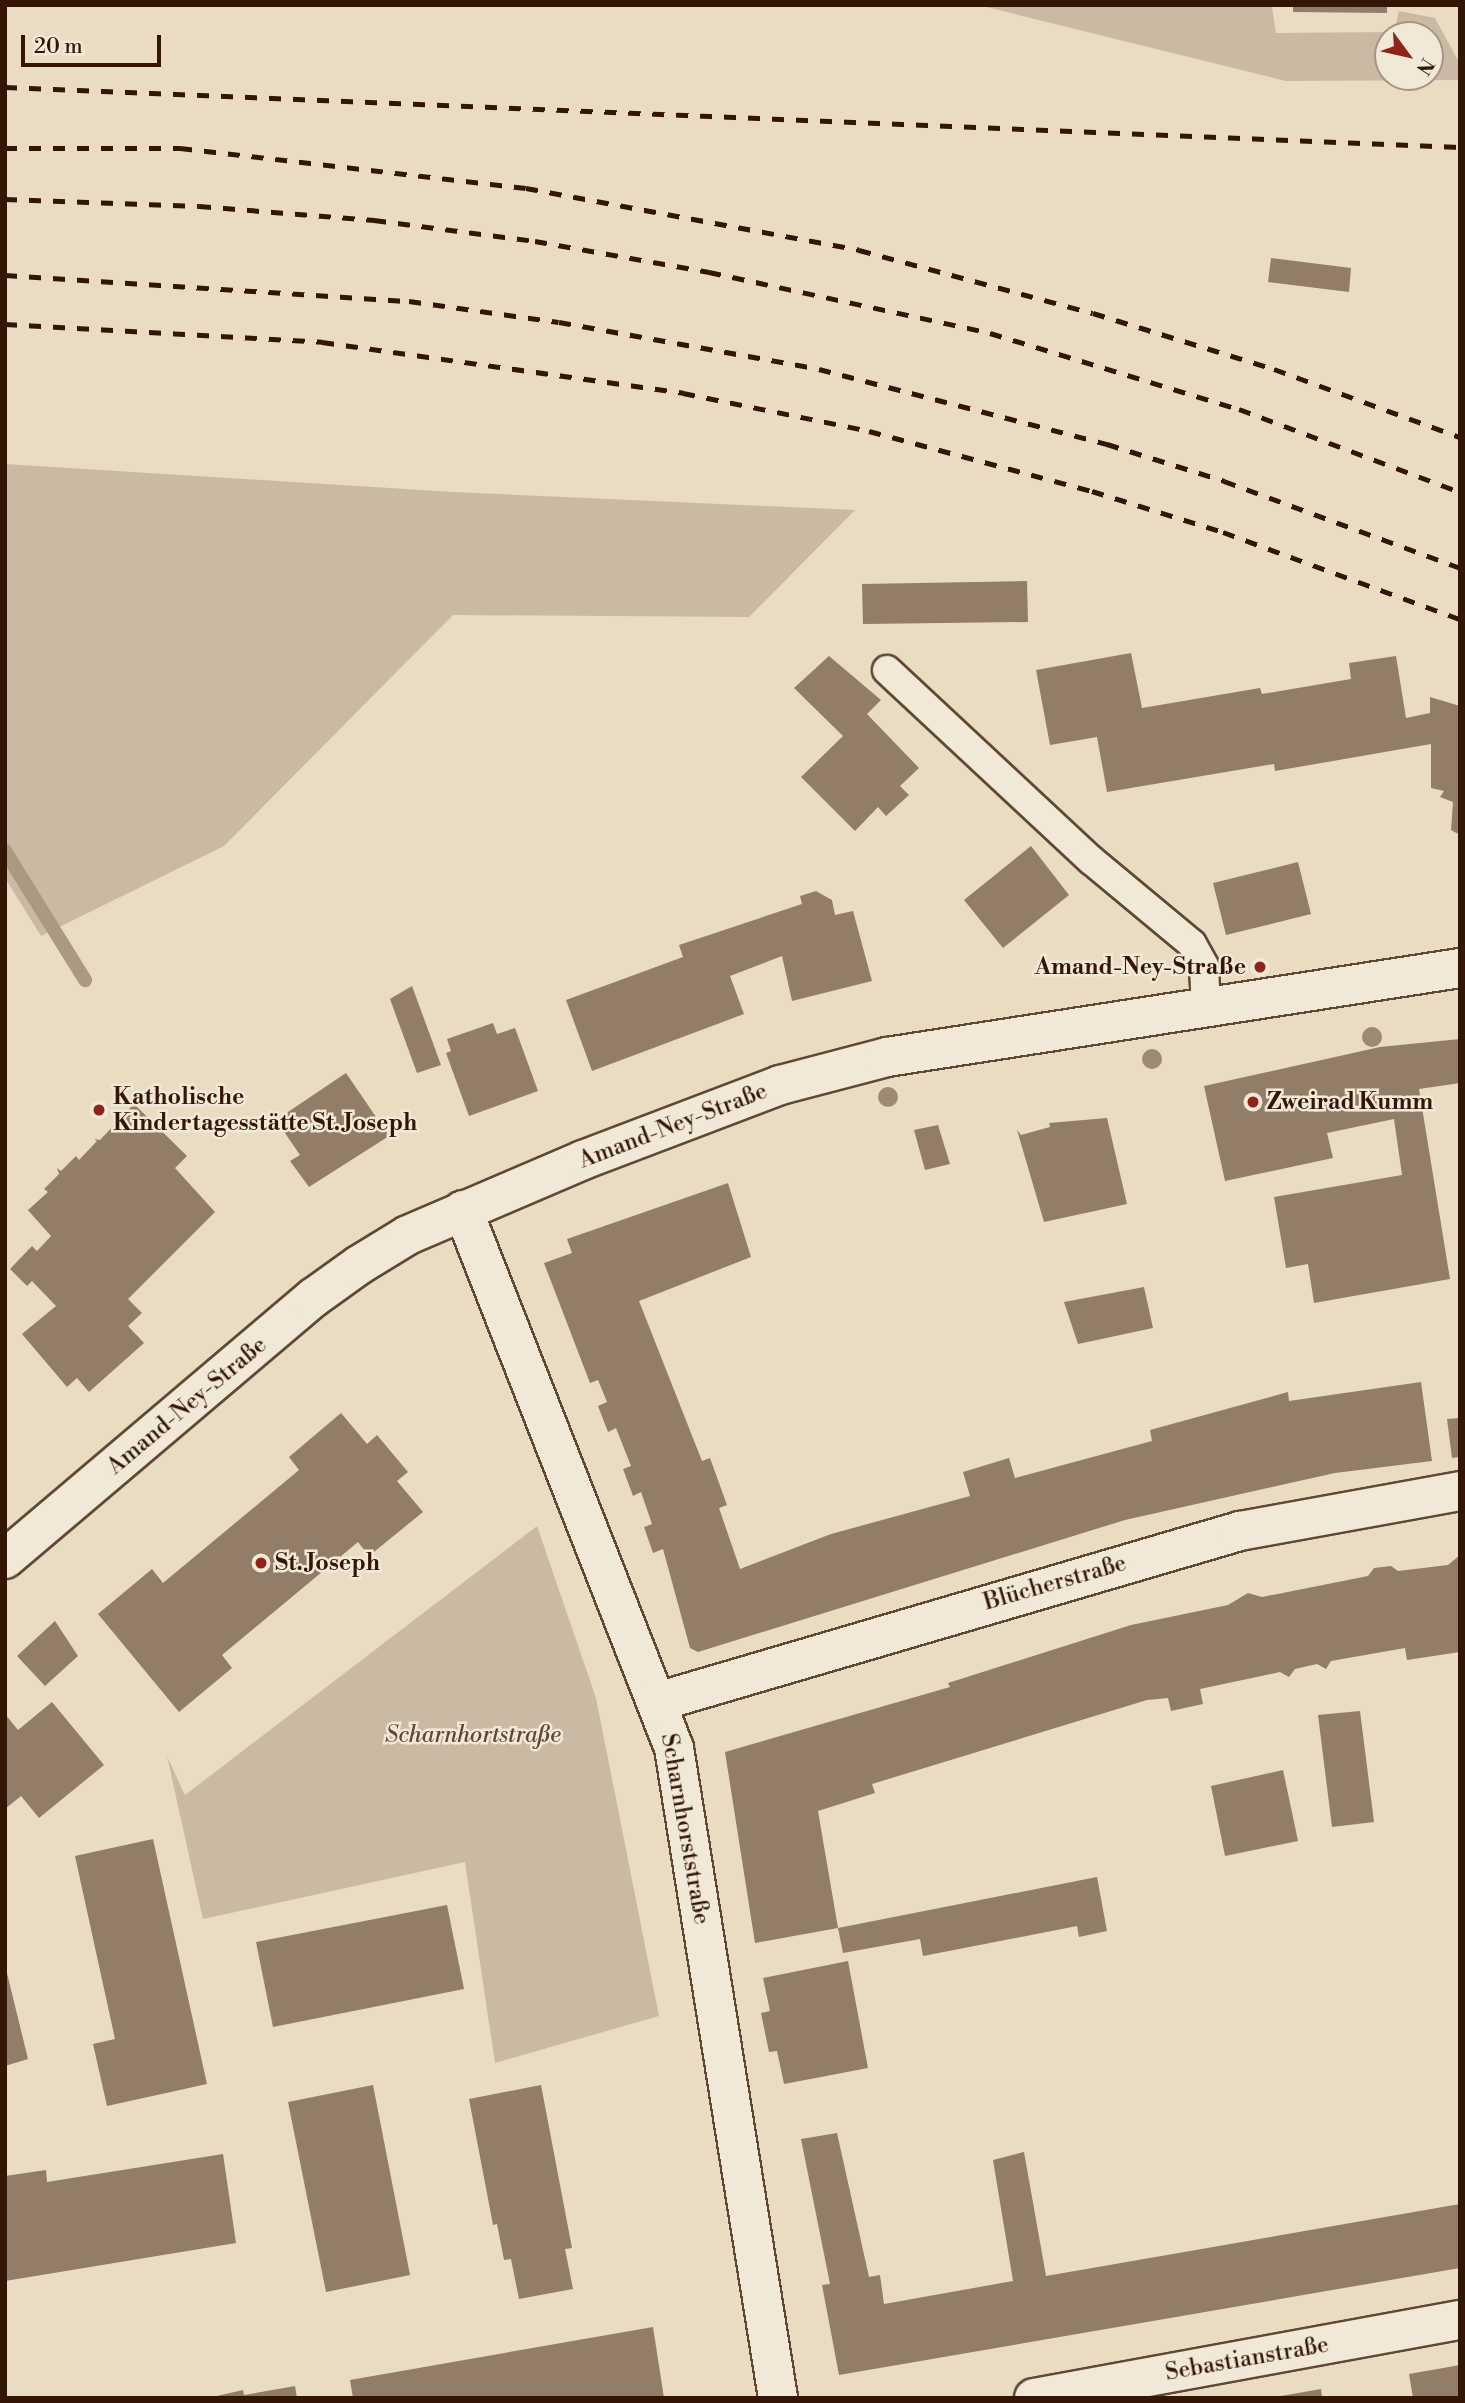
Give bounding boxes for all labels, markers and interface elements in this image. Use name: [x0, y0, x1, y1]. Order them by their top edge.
scale bar: [24, 21, 164, 65]
north arrow: [1374, 21, 1444, 91]
text: 20 m: [34, 34, 83, 60]
text: N: [1411, 54, 1439, 79]
place label: Amand-Ney-Straße: [1034, 953, 1246, 981]
marker: Amand-Ney-Straße: [1252, 959, 1268, 975]
street label: Amand-Ney-Straße: [575, 1077, 771, 1175]
place label: Katholische Kindertagesstätte St. Joseph: [113, 1083, 417, 1137]
place label: Zweirad Kumm: [1267, 1088, 1433, 1116]
marker: Zweirad Kumm: [1245, 1094, 1261, 1110]
marker: Katholische Kindertagesstätte St. Joseph: [91, 1102, 107, 1118]
street label: Amand-Ney-Straße: [102, 1331, 272, 1481]
place label: St. Joseph: [275, 1549, 380, 1577]
street label: Blücherstraße: [980, 1549, 1130, 1617]
marker: St. Joseph: [253, 1555, 269, 1571]
park label: Scharnhortstraße: [385, 1721, 561, 1749]
street label: Scharnhorststraße: [655, 1731, 715, 1927]
street label: Sebastianstraße: [1163, 2331, 1331, 2387]

